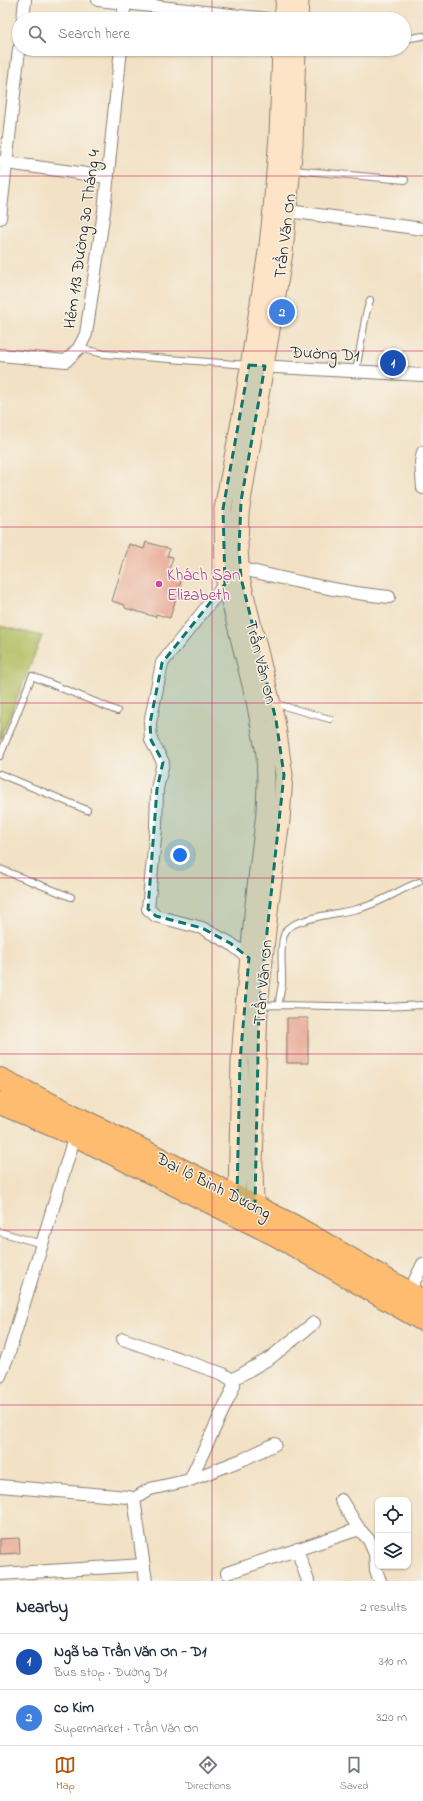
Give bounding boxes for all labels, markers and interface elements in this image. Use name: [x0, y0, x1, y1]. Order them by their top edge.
search box: [12, 12, 411, 56]
icon: search: [26, 23, 48, 45]
text: Search here: [58, 23, 130, 45]
street label: Hẻm 113 Đường 30 Tháng 4: [58, 148, 109, 331]
street label: Trần Văn Ơn: [268, 192, 303, 280]
pin: 2: [269, 297, 295, 327]
street label: Đường D1: [289, 340, 361, 371]
pin: 1: [380, 348, 406, 378]
place label: Khách Sạn Elizabeth: [167, 563, 240, 608]
marker: Khách Sạn Elizabeth: [154, 579, 164, 589]
street label: Trần Văn Ơn: [238, 618, 283, 707]
your location: [170, 845, 190, 865]
street label: Trần Văn Ơn: [247, 938, 280, 1026]
street label: Đại lộ Bình Dương: [149, 1146, 275, 1228]
map controls: [375, 1497, 411, 1569]
button: locate: [375, 1497, 411, 1533]
button: layers: [375, 1533, 411, 1569]
text: Nearby: [16, 1595, 68, 1620]
text: 2 results: [360, 1598, 407, 1617]
text: Ngã ba Trần Văn Ơn - D1: [54, 1641, 206, 1663]
text: 1: [27, 1652, 31, 1671]
text: 310 m: [379, 1652, 407, 1671]
text: Bus stop · Đường D1: [54, 1663, 167, 1682]
text: co Kim: [54, 1697, 94, 1719]
text: 2: [26, 1708, 32, 1727]
text: 320 m: [376, 1708, 407, 1727]
text: Supermarket · Trần Văn Ơn: [54, 1719, 198, 1738]
tab: Map: [54, 1754, 76, 1794]
tab: Directions: [185, 1754, 231, 1794]
tab: Saved: [340, 1754, 369, 1794]

